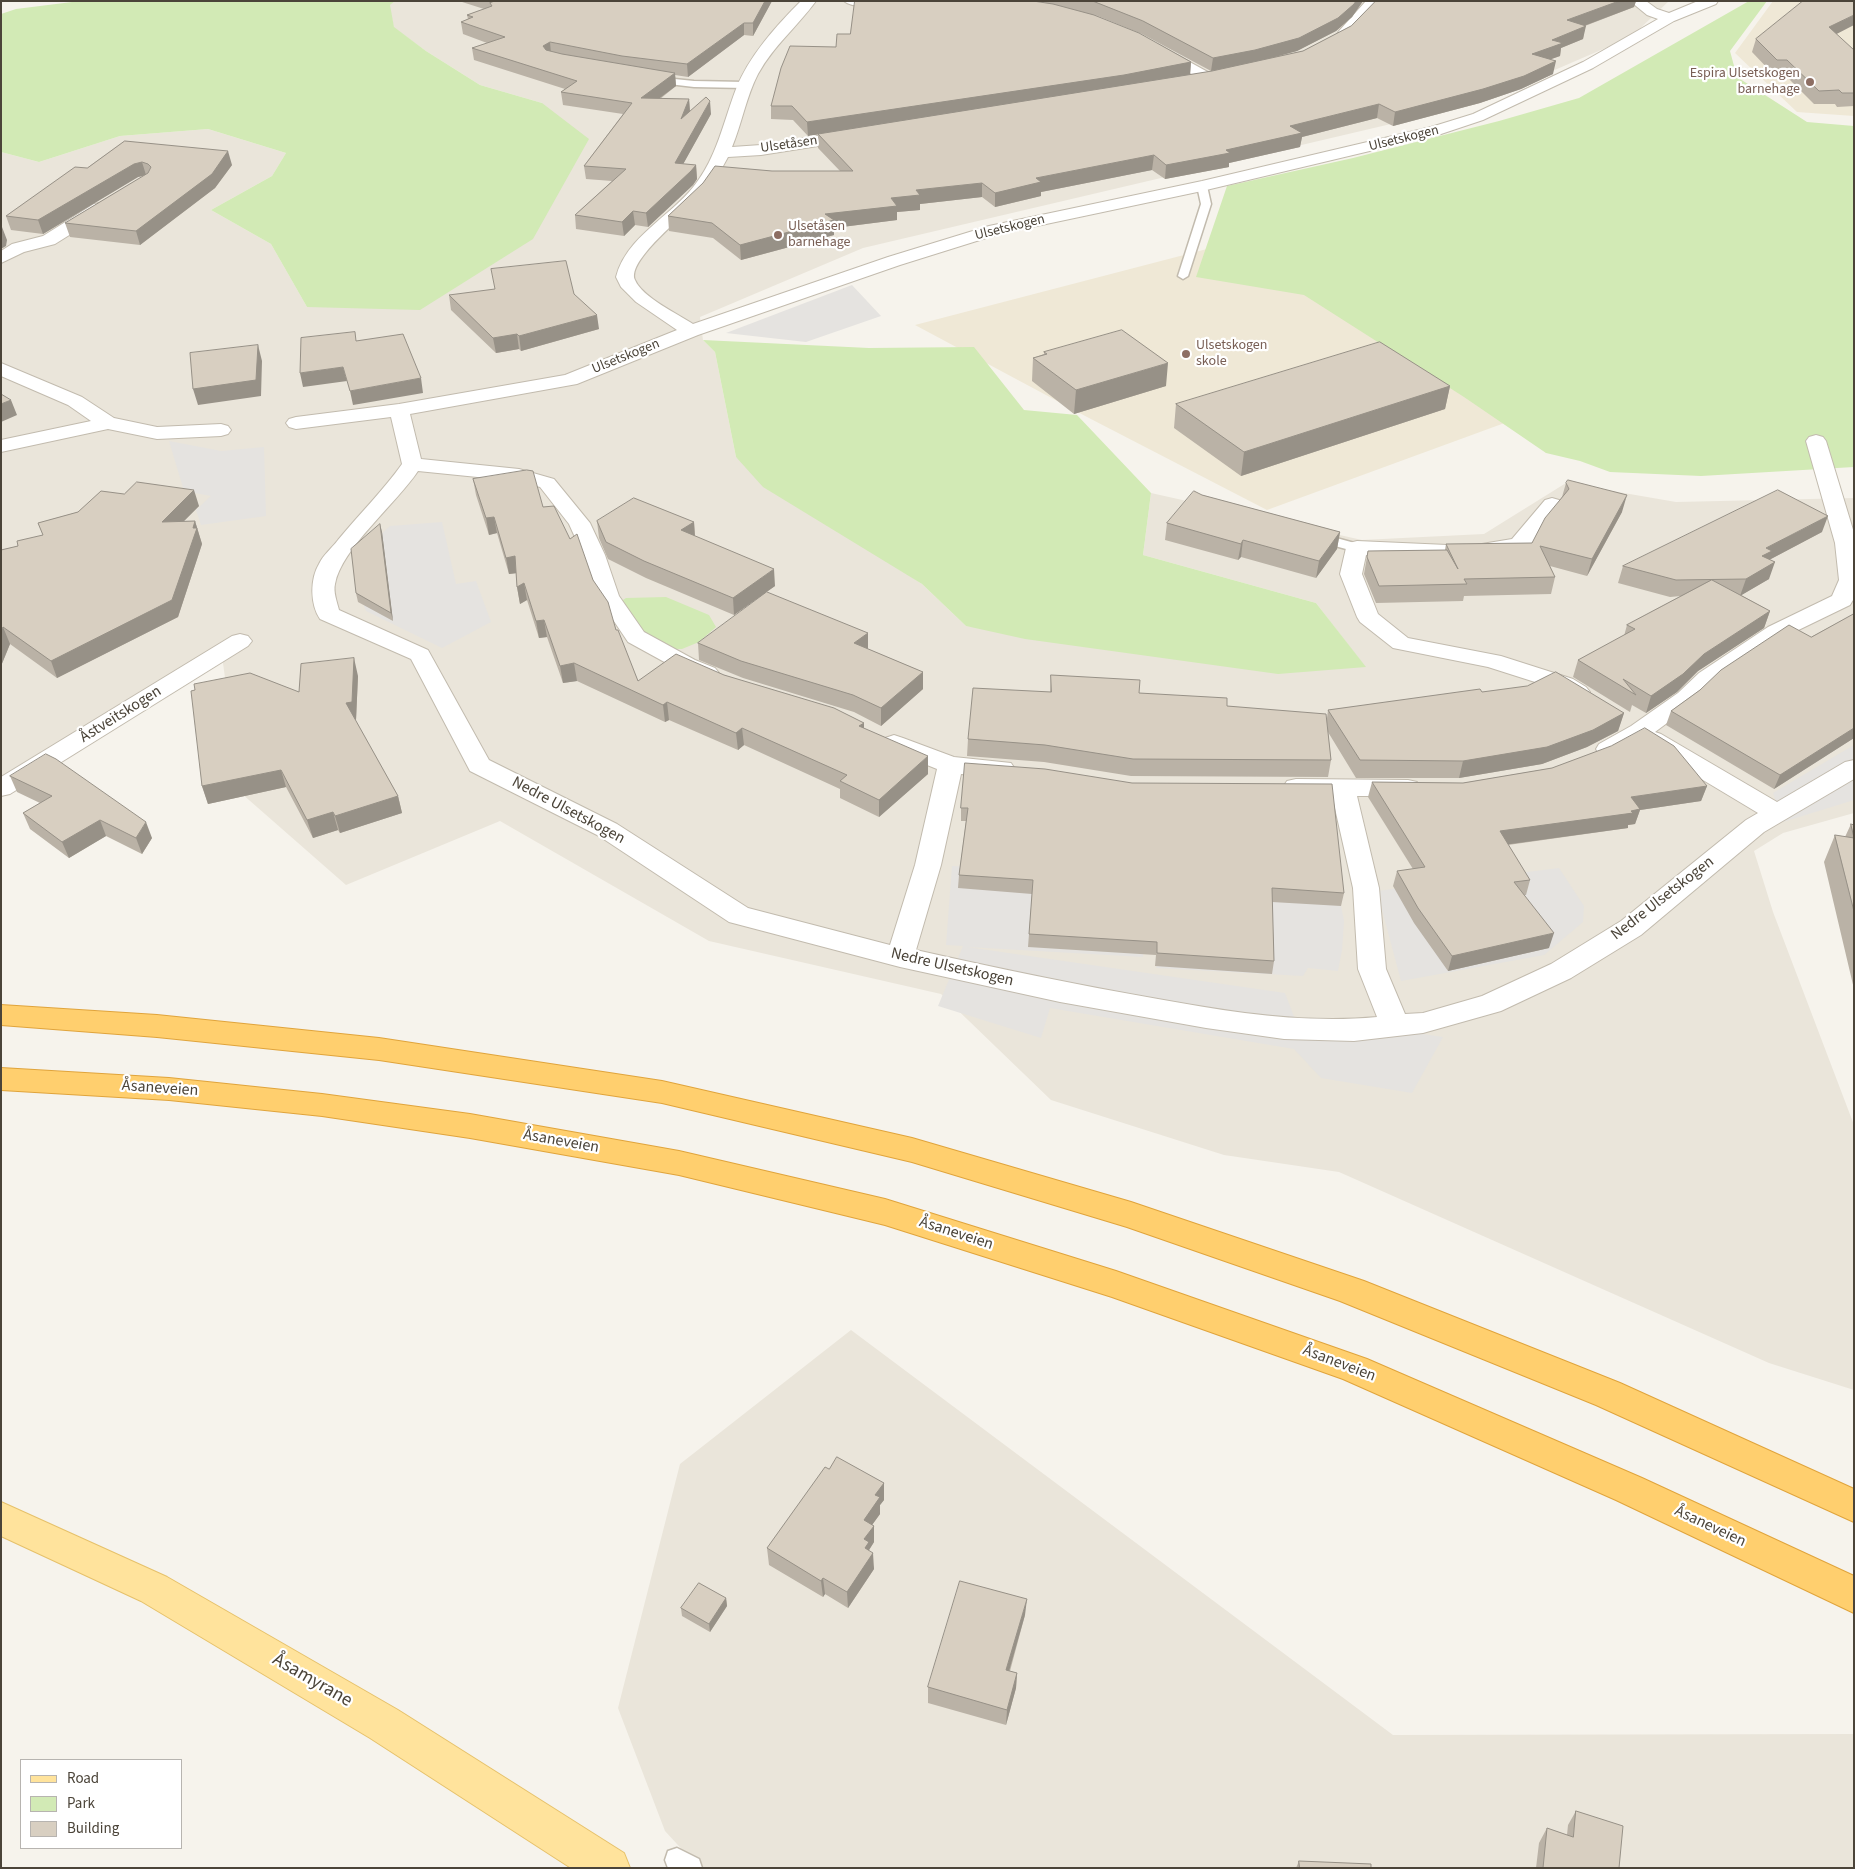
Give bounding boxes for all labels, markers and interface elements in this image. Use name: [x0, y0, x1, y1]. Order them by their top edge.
place label: Espira Ulsetskogen barnehage: [1690, 66, 1800, 98]
marker: Espira Ulsetskogen barnehage: [1804, 76, 1816, 88]
street label: Ulsetskogen: [1367, 122, 1441, 156]
street label: Ulsetåsen: [759, 133, 819, 157]
street label: Ulsetskogen: [973, 211, 1047, 245]
place label: Ulsetåsen barnehage: [788, 219, 851, 252]
marker: Ulsetåsen barnehage: [772, 229, 784, 241]
street label: Ulsetskogen: [590, 336, 662, 378]
place label: Ulsetskogen skole: [1196, 338, 1267, 371]
marker: Ulsetskogen skole: [1180, 348, 1192, 360]
street label: Åstveitskogen: [77, 682, 165, 748]
street label: Nedre Ulsetskogen: [508, 773, 628, 849]
street label: Nedre Ulsetskogen: [1608, 853, 1718, 945]
street label: Nedre Ulsetskogen: [889, 945, 1015, 991]
street label: Åsaneveien: [121, 1077, 199, 1101]
street label: Åsaneveien: [522, 1126, 600, 1158]
street label: Åsaneveien: [917, 1213, 995, 1255]
street label: Åsaneveien: [1300, 1341, 1378, 1387]
street label: Åsaneveien: [1671, 1502, 1749, 1552]
street label: Åsamyrane: [268, 1649, 356, 1713]
legend: [20, 1759, 182, 1849]
text: Road: [67, 1768, 99, 1789]
text: Park: [67, 1793, 95, 1814]
text: Building: [67, 1818, 119, 1839]

